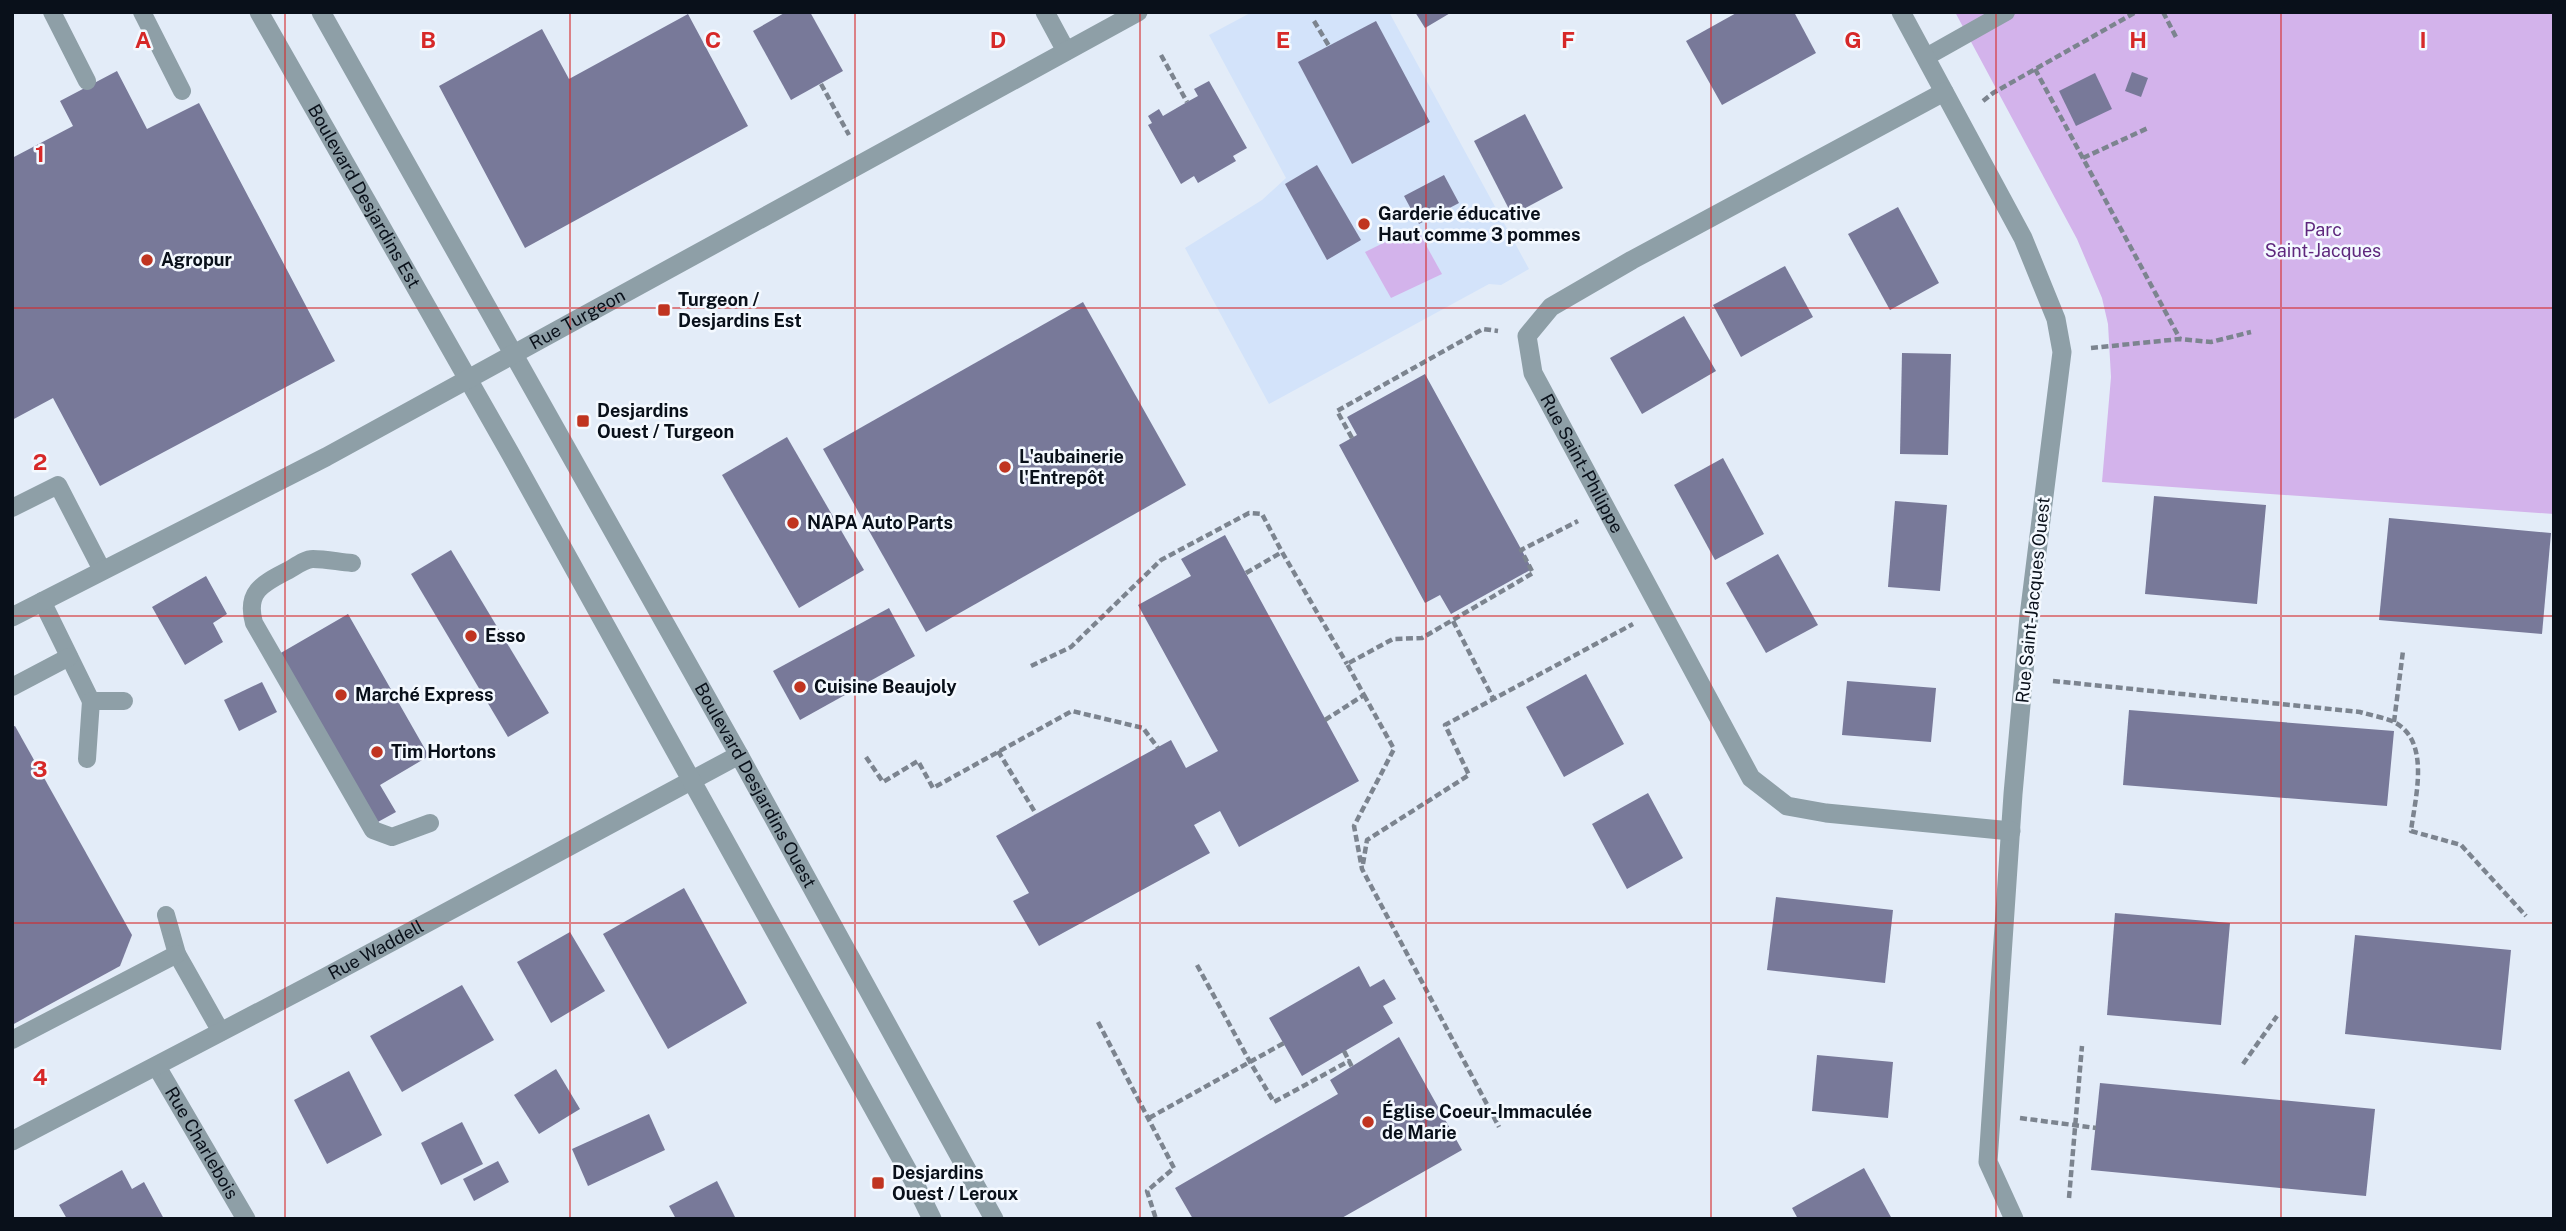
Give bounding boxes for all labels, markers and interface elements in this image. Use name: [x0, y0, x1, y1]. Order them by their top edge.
text: A: [135, 26, 152, 53]
text: B: [420, 26, 436, 53]
text: C: [705, 26, 721, 53]
text: D: [990, 26, 1006, 53]
text: E: [1276, 26, 1290, 53]
text: F: [1561, 26, 1575, 53]
text: G: [1844, 26, 1862, 53]
text: H: [2129, 26, 2147, 53]
text: I: [2419, 26, 2427, 53]
street label: Boulevard Desjardins Est: [304, 100, 425, 292]
text: 1: [35, 140, 45, 167]
place label: Garderie éducative Haut comme 3 pommes: [1378, 203, 1580, 245]
marker: Garderie éducative Haut comme 3 pommes: [1356, 216, 1372, 232]
park label: Parc Saint-Jacques: [2265, 219, 2381, 261]
place label: Agropur: [161, 249, 233, 270]
marker: Agropur: [139, 252, 155, 268]
street label: Rue Turgeon: [526, 284, 628, 353]
place label: Turgeon / Desjardins Est: [678, 289, 802, 331]
marker: Turgeon / Desjardins Est: [656, 302, 672, 318]
street label: Rue Saint-Philippe: [1536, 390, 1628, 537]
place label: Desjardins Ouest / Turgeon: [597, 400, 734, 442]
marker: Desjardins Ouest / Turgeon: [575, 413, 591, 429]
place label: L'aubainerie l'Entrepôt: [1019, 446, 1124, 488]
text: 2: [33, 448, 47, 475]
marker: L'aubainerie l'Entrepôt: [997, 459, 1013, 475]
street label: Rue Saint-Jacques Ouest: [2011, 496, 2054, 704]
place label: NAPA Auto Parts: [807, 512, 953, 533]
marker: NAPA Auto Parts: [785, 515, 801, 531]
place label: Esso: [485, 625, 526, 646]
marker: Esso: [463, 628, 479, 644]
place label: Cuisine Beaujoly: [814, 676, 957, 697]
street label: Boulevard Desjardins Ouest: [691, 679, 821, 891]
marker: Cuisine Beaujoly: [792, 679, 808, 695]
place label: Marché Express: [355, 684, 493, 705]
marker: Marché Express: [333, 687, 349, 703]
place label: Tim Hortons: [391, 741, 496, 762]
marker: Tim Hortons: [369, 744, 385, 760]
text: 3: [32, 755, 48, 782]
street label: Rue Waddell: [324, 916, 427, 984]
text: 4: [32, 1063, 48, 1090]
street label: Rue Charlebois: [161, 1083, 243, 1203]
place label: Église Coeur-Immaculée de Marie: [1382, 1100, 1592, 1143]
marker: Église Coeur-Immaculée de Marie: [1360, 1114, 1376, 1130]
place label: Desjardins Ouest / Leroux: [892, 1162, 1019, 1204]
marker: Desjardins Ouest / Leroux: [870, 1175, 886, 1191]

